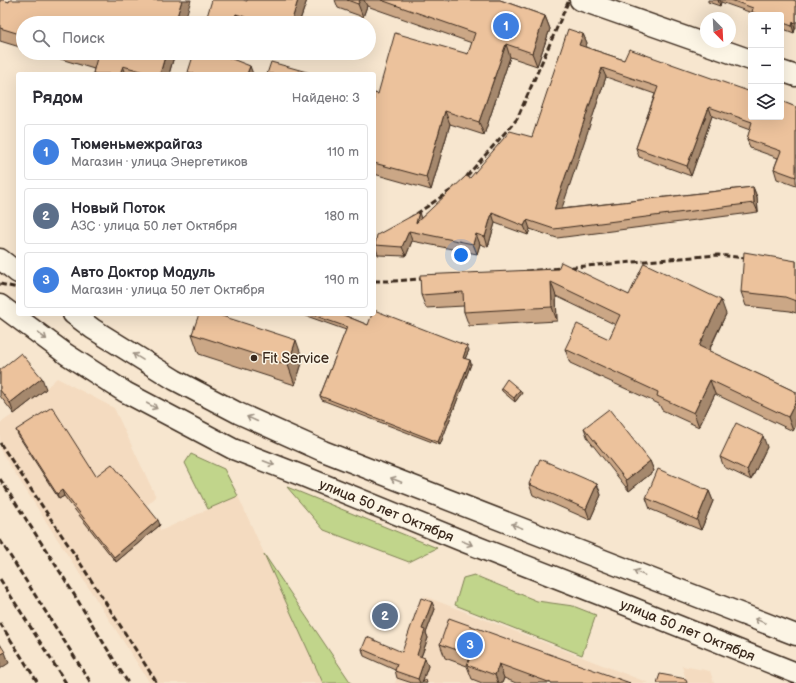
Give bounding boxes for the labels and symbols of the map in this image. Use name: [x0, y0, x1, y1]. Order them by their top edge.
pin: 1: [493, 11, 519, 41]
north arrow: [700, 12, 736, 48]
your location: [451, 245, 471, 265]
one-way arrow: [37, 332, 48, 341]
place label: Fit Service: [262, 350, 329, 367]
one-way arrow: [132, 353, 144, 361]
marker: Fit Service: [249, 353, 259, 363]
one-way arrow: [146, 403, 158, 410]
one-way arrow: [247, 415, 259, 422]
one-way arrow: [262, 459, 274, 467]
street label: улица 50 лет Октября: [317, 475, 457, 545]
one-way arrow: [391, 475, 403, 483]
one-way arrow: [512, 522, 524, 530]
one-way arrow: [461, 540, 473, 548]
one-way arrow: [633, 569, 645, 577]
street label: улица 50 лет Октября: [618, 595, 758, 664]
pin: 2: [372, 601, 398, 631]
one-way arrow: [754, 616, 766, 624]
pin: 3: [457, 630, 483, 660]

